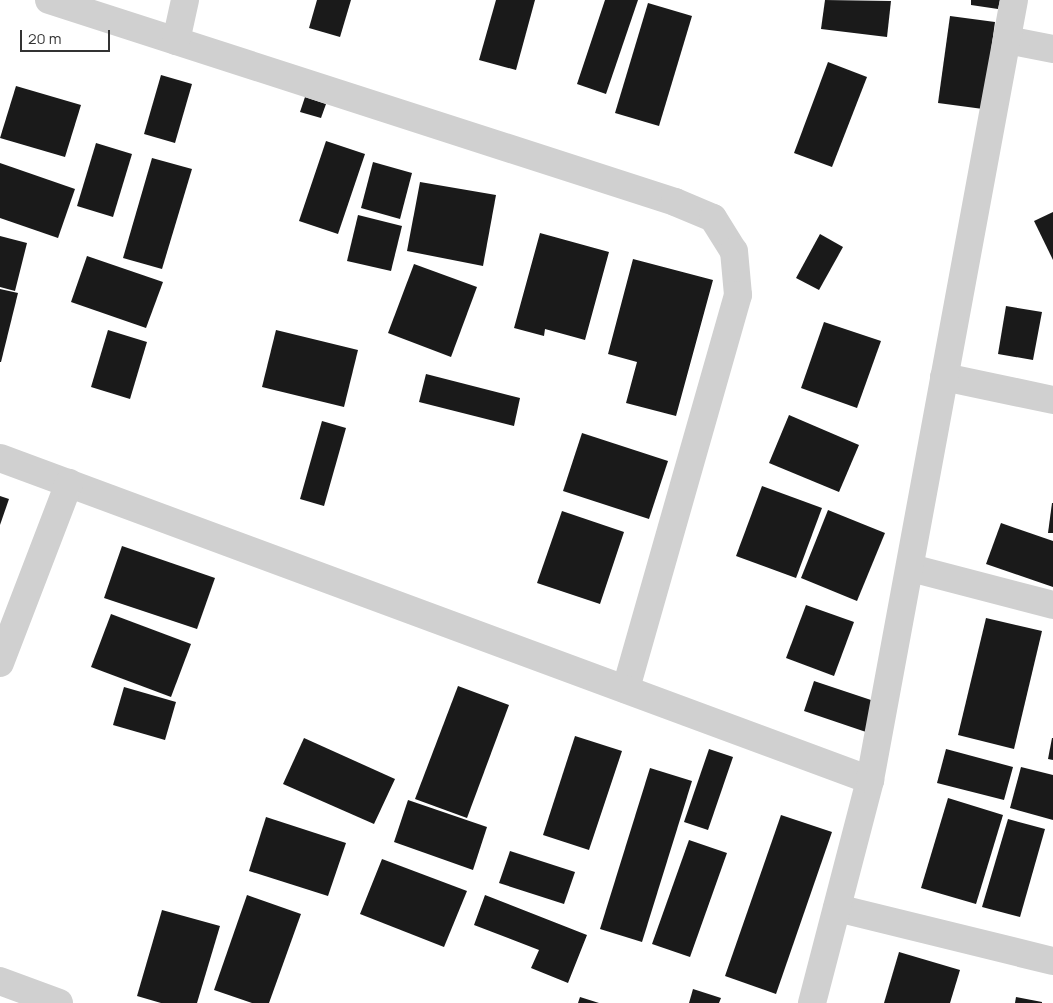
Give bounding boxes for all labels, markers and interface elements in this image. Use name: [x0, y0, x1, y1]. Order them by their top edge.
scale bar: [22, 20, 112, 52]
text: 20 m: [28, 28, 61, 49]

